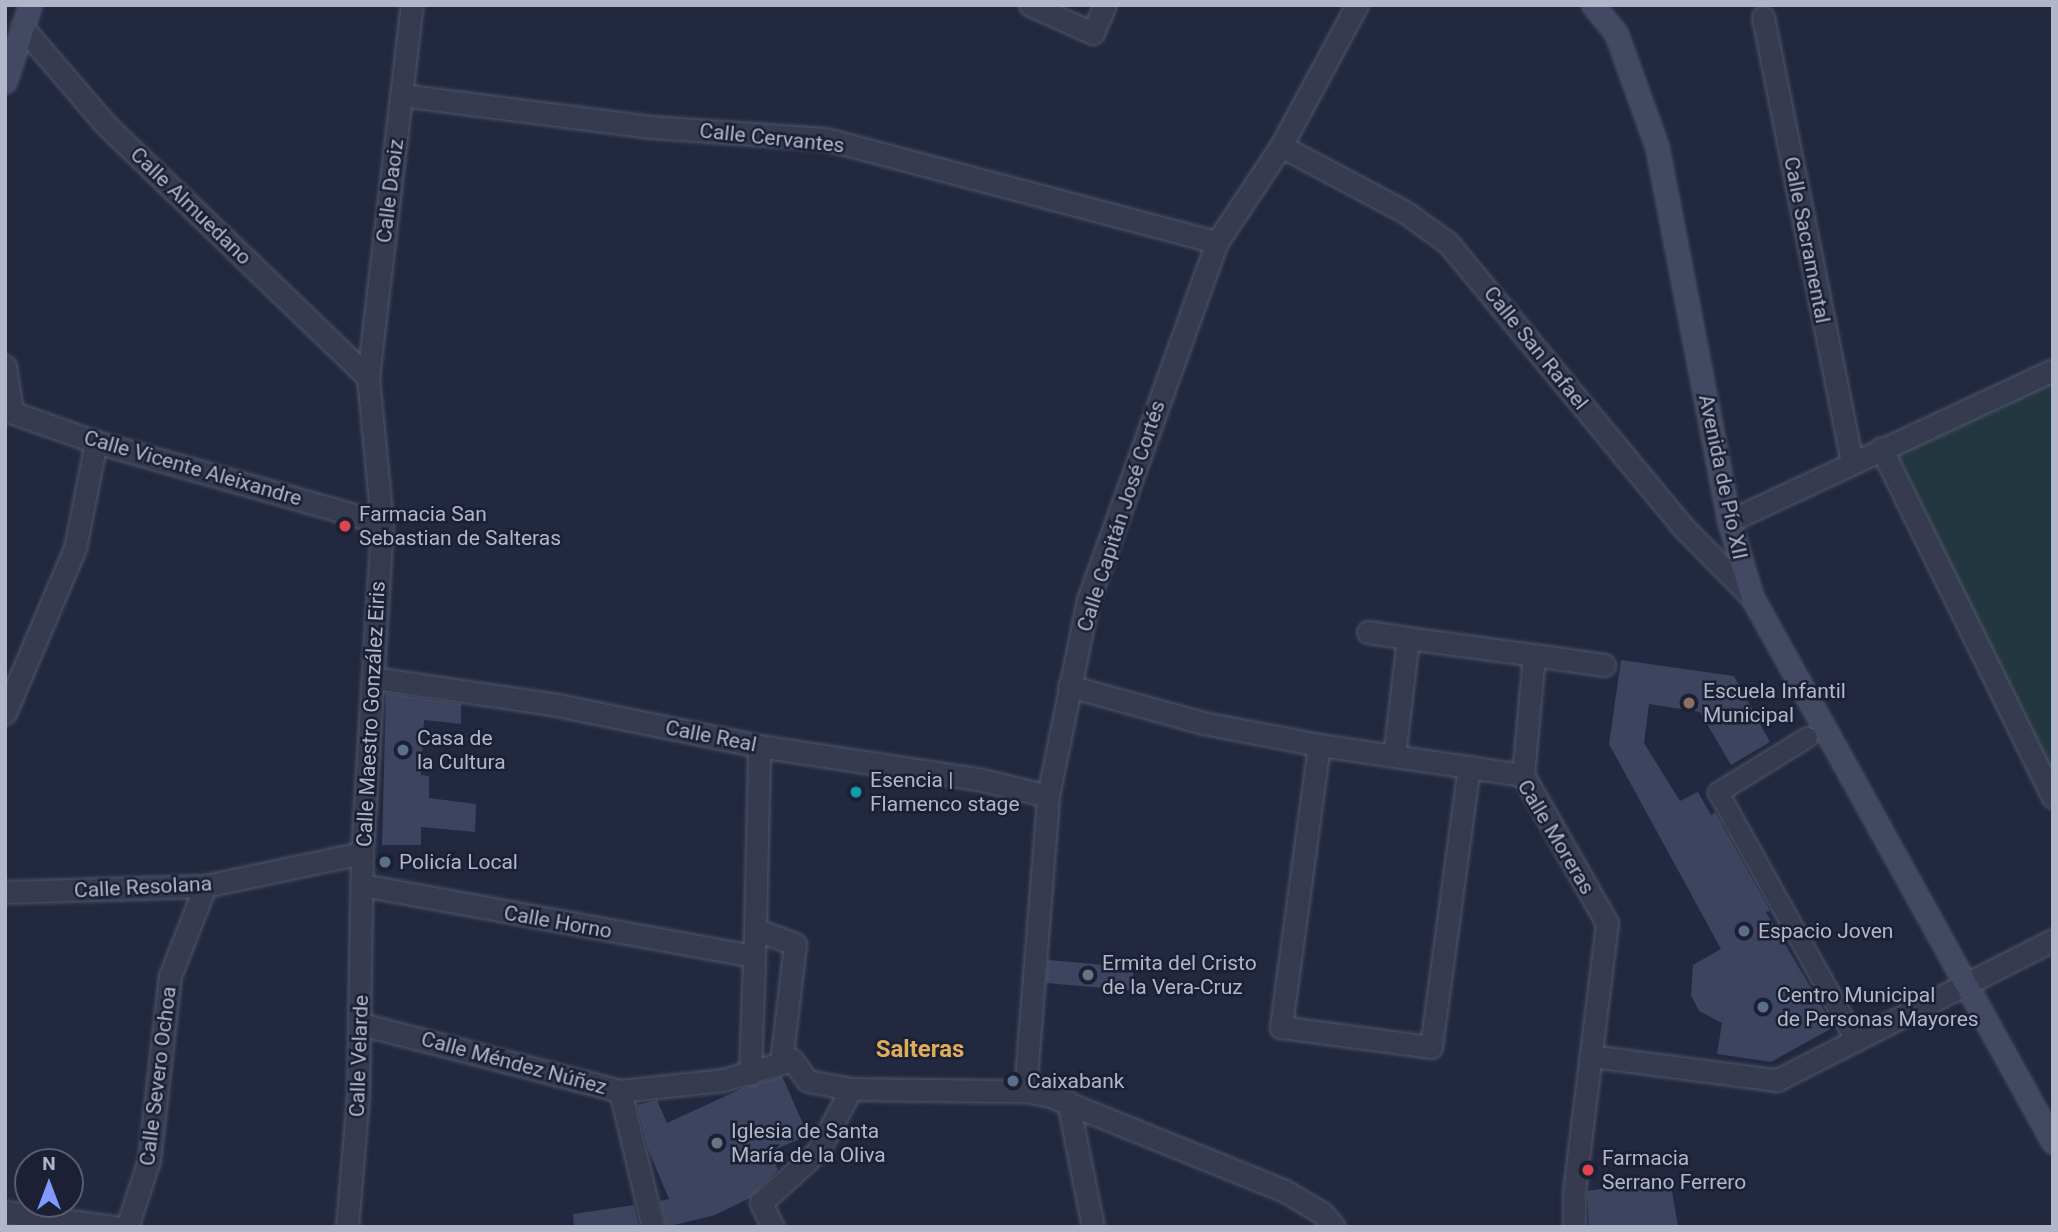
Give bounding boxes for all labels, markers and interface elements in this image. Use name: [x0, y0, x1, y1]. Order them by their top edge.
street label: Calle Cervantes: [698, 118, 846, 158]
street label: Calle Daoiz: [371, 138, 409, 244]
street label: Calle Almuedano: [125, 142, 257, 270]
street label: Calle Sacramental: [1778, 155, 1836, 325]
street label: Calle San Rafael: [1478, 281, 1594, 415]
street label: Avenida de Pío XII: [1693, 392, 1753, 562]
street label: Calle Capitán José Cortés: [1072, 397, 1170, 635]
street label: Calle Vicente Aleixandre: [81, 425, 305, 511]
place label: Farmacia San Sebastian de Salteras: [359, 501, 561, 551]
marker: Farmacia San Sebastian de Salteras: [337, 518, 353, 534]
street label: Calle Maestro González Eiris: [351, 581, 391, 847]
place label: Escuela Infantil Municipal: [1703, 678, 1846, 728]
marker: Escuela Infantil Municipal: [1681, 695, 1697, 711]
street label: Calle Real: [663, 715, 759, 757]
place label: Casa de la Cultura: [417, 725, 506, 775]
marker: Casa de la Cultura: [395, 742, 411, 758]
place label: Esencia | Flamenco stage: [870, 767, 1020, 817]
street label: Calle Moreras: [1512, 775, 1600, 899]
marker: Esencia | Flamenco stage: [848, 784, 864, 800]
place label: Policía Local: [399, 849, 518, 875]
marker: Policía Local: [377, 854, 393, 870]
street label: Calle Resolana: [73, 871, 213, 903]
street label: Calle Horno: [502, 900, 614, 944]
place label: Espacio Joven: [1758, 918, 1893, 944]
marker: Espacio Joven: [1736, 923, 1752, 939]
place label: Ermita del Cristo de la Vera-Cruz: [1102, 950, 1257, 1000]
marker: Ermita del Cristo de la Vera-Cruz: [1080, 967, 1096, 983]
place label: Centro Municipal de Personas Mayores: [1777, 982, 1979, 1032]
street label: Calle Severo Ochoa: [134, 985, 182, 1167]
street label: Calle Velarde: [344, 995, 374, 1117]
marker: Centro Municipal de Personas Mayores: [1755, 999, 1771, 1015]
street label: Calle Méndez Núñez: [418, 1026, 610, 1100]
district label: Salteras: [876, 1036, 964, 1064]
place label: Caixabank: [1027, 1068, 1124, 1094]
marker: Caixabank: [1005, 1073, 1021, 1089]
place label: Iglesia de Santa María de la Oliva: [731, 1118, 886, 1168]
marker: Iglesia de Santa María de la Oliva: [709, 1135, 725, 1151]
place label: Farmacia Serrano Ferrero: [1602, 1145, 1746, 1195]
north arrow: [14, 1148, 84, 1218]
text: N: [42, 1152, 56, 1175]
marker: Farmacia Serrano Ferrero: [1580, 1162, 1596, 1178]

